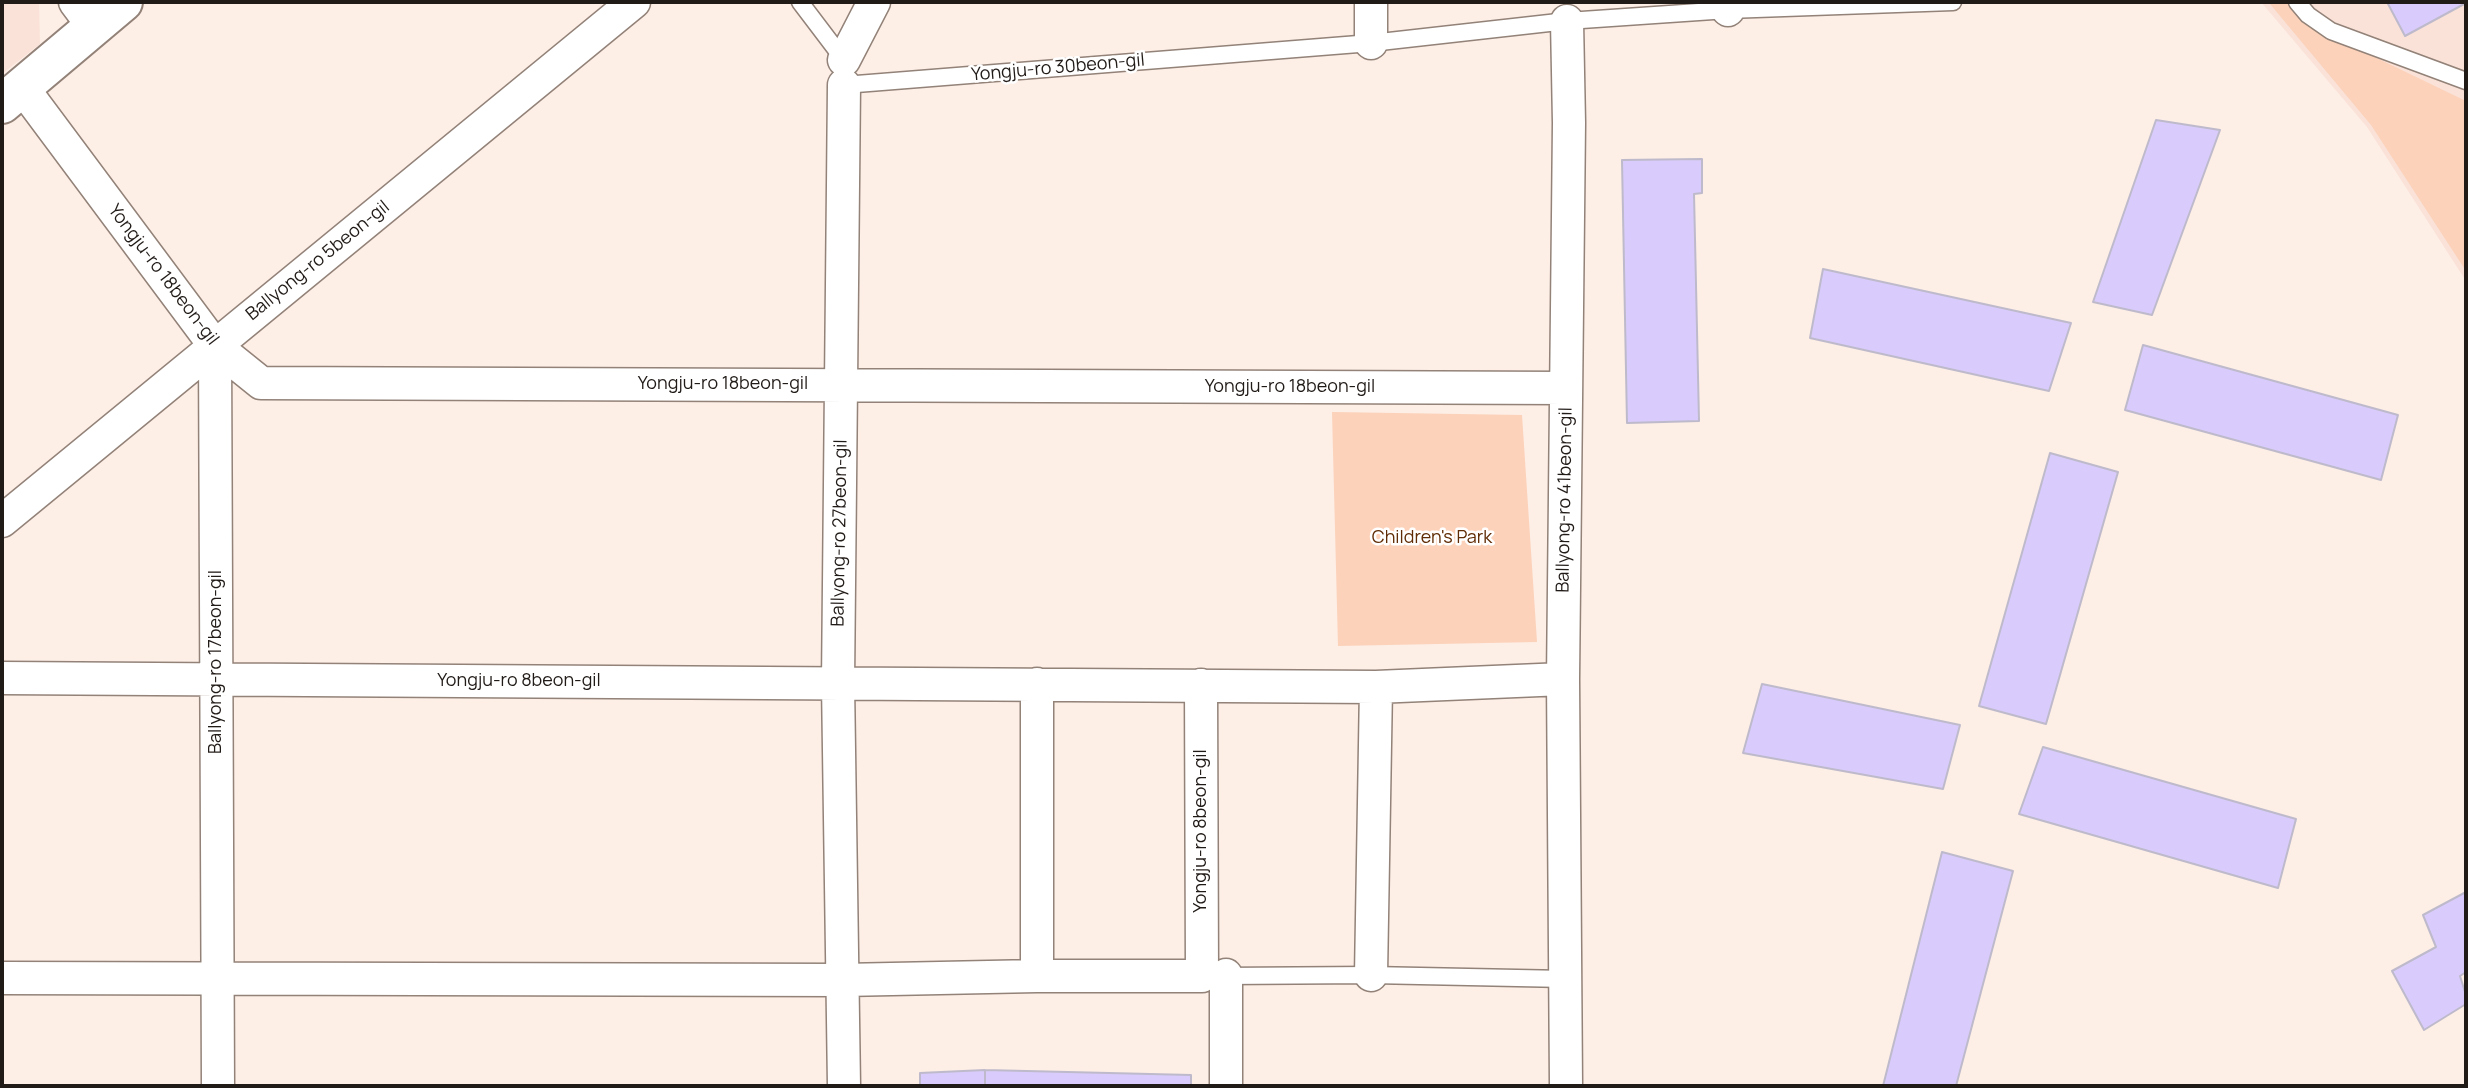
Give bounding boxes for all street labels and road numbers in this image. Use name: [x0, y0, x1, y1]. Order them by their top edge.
street label: Yongju-ro 30beon-gil: [970, 50, 1146, 86]
street label: Ballyong-ro 5beon-gil: [242, 197, 394, 325]
street label: Yongju-ro 18beon-gil: [103, 200, 223, 350]
street label: Yongju-ro 18beon-gil: [638, 373, 808, 395]
street label: Yongju-ro 18beon-gil: [1205, 376, 1375, 398]
street label: Ballyong-ro 41beon-gil: [1553, 407, 1577, 593]
street label: Ballyong-ro 27beon-gil: [828, 439, 852, 627]
street label: Ballyong-ro 17beon-gil: [205, 570, 227, 754]
street label: Yongju-ro 8beon-gil: [437, 670, 601, 692]
street label: Yongju-ro 8beon-gil: [1190, 749, 1212, 913]

